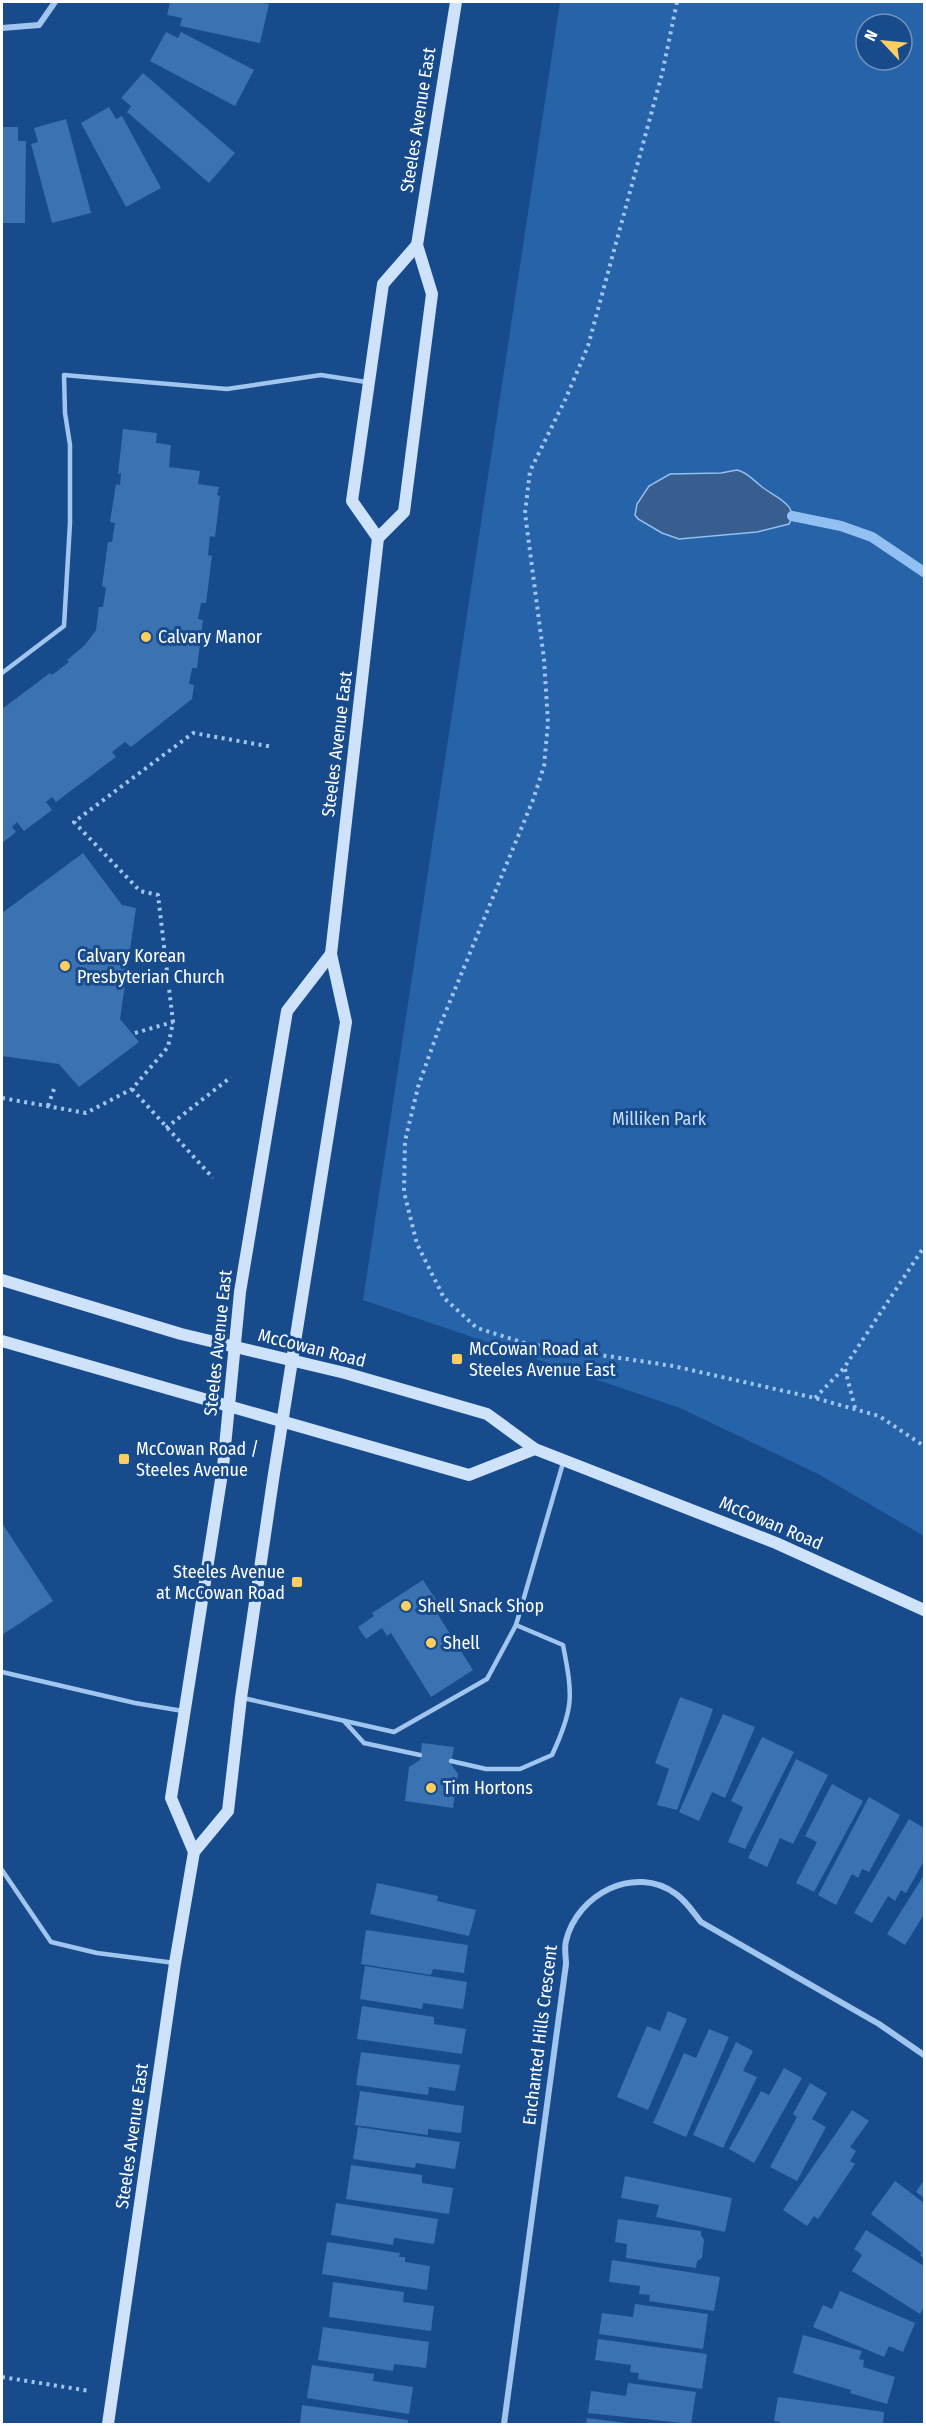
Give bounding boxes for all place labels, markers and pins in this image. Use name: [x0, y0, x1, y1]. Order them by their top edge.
place label: Calvary Manor: [158, 626, 263, 648]
marker: Calvary Manor: [139, 630, 153, 644]
place label: Calvary Korean Presbyterian Church: [77, 945, 225, 988]
marker: Calvary Korean Presbyterian Church: [58, 959, 72, 973]
place label: McCowan Road at Steeles Avenue East: [469, 1338, 616, 1381]
marker: McCowan Road at Steeles Avenue East: [450, 1352, 464, 1366]
place label: McCowan Road / Steeles Avenue: [136, 1438, 259, 1481]
marker: McCowan Road / Steeles Avenue: [117, 1452, 131, 1466]
place label: Steeles Avenue at McCowan Road: [156, 1561, 285, 1604]
marker: Steeles Avenue at McCowan Road: [290, 1575, 304, 1589]
place label: Shell Snack Shop: [418, 1595, 544, 1617]
marker: Shell Snack Shop: [399, 1599, 413, 1613]
place label: Shell: [443, 1632, 480, 1654]
marker: Shell: [424, 1636, 438, 1650]
place label: Tim Hortons: [443, 1777, 533, 1799]
marker: Tim Hortons: [424, 1781, 438, 1795]

